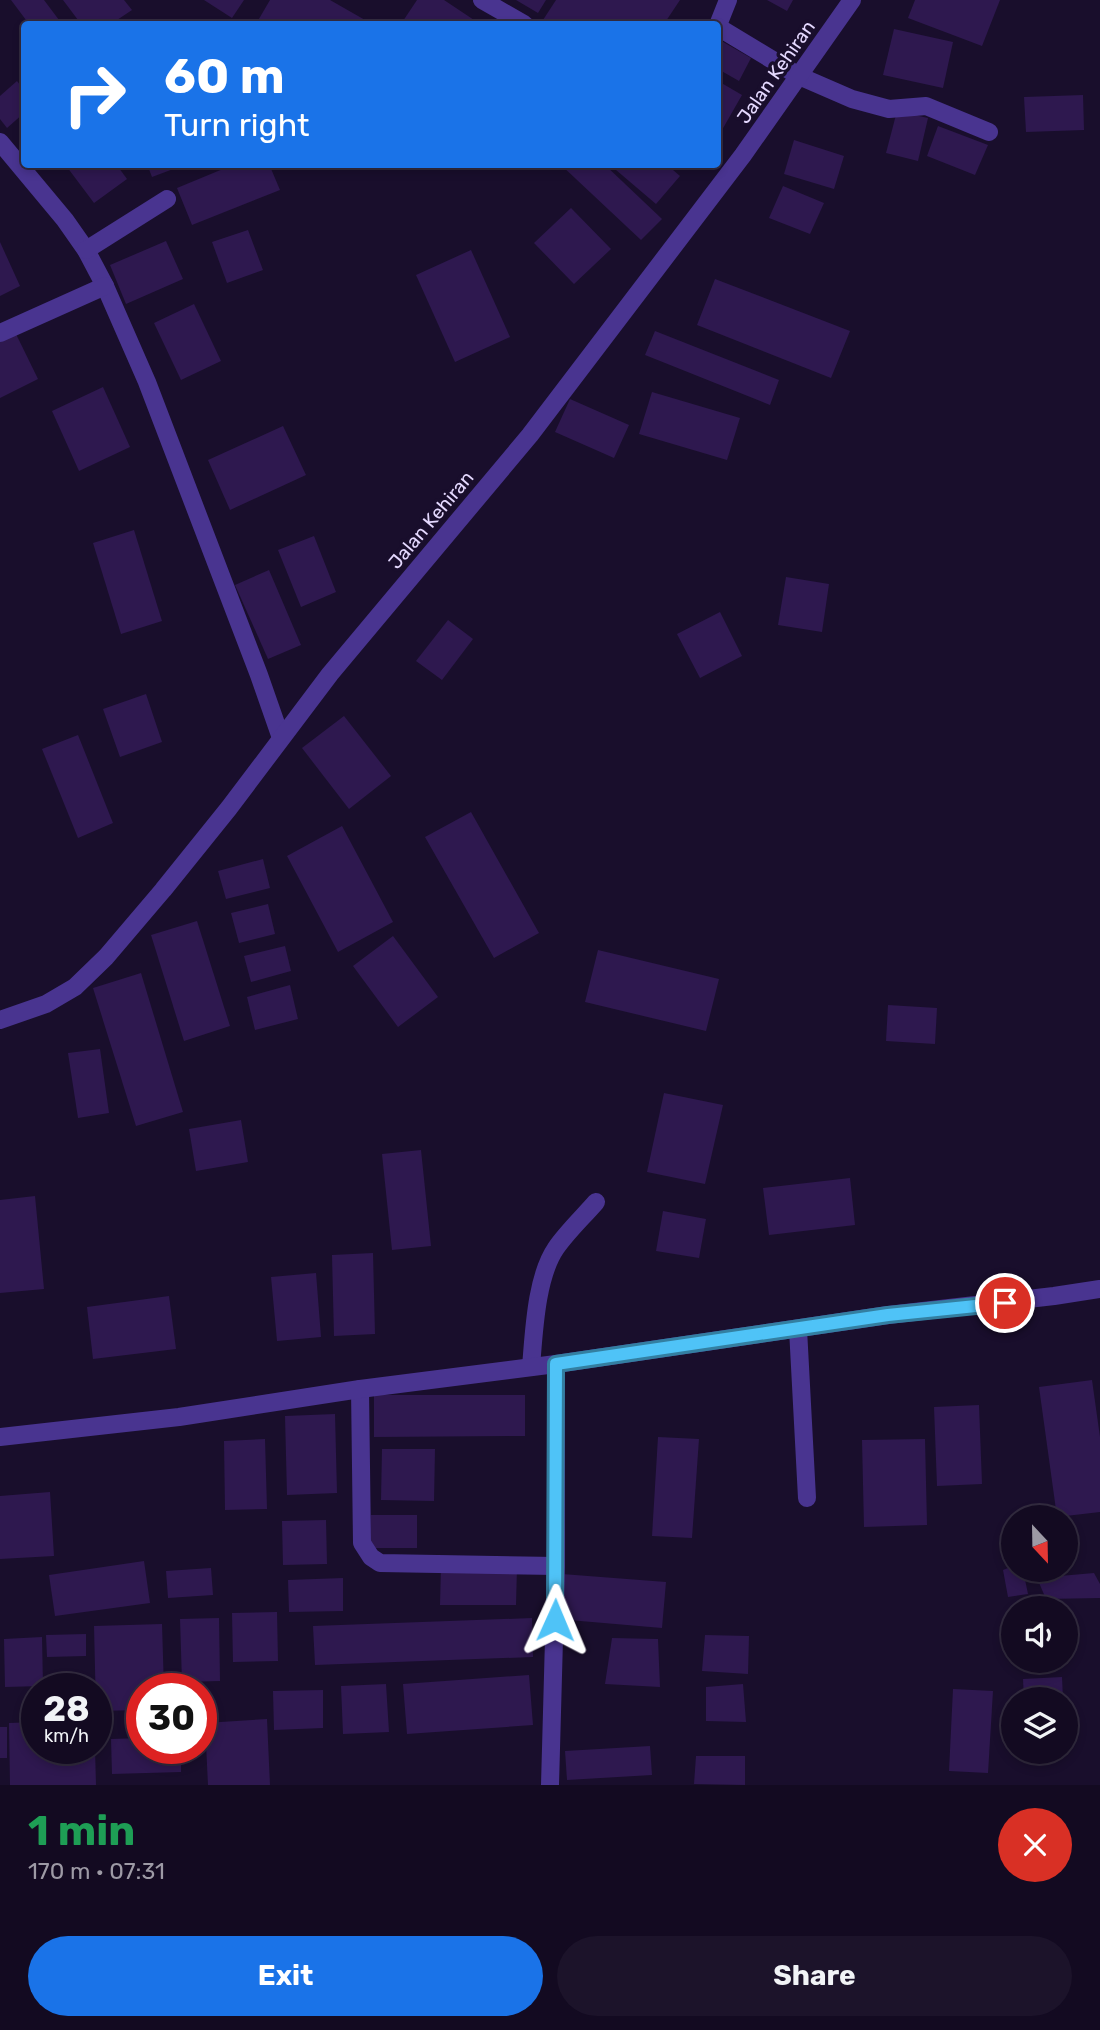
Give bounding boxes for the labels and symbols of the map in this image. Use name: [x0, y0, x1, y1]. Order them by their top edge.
street label: Jalan Kehiran: [732, 16, 820, 128]
street label: Jalan Kehiran: [383, 466, 479, 574]
pin: [975, 1273, 1035, 1333]
north arrow: [1001, 1505, 1078, 1582]
position arrow: [518, 1583, 592, 1657]
speed limit sign: 30: [126, 1673, 217, 1764]

